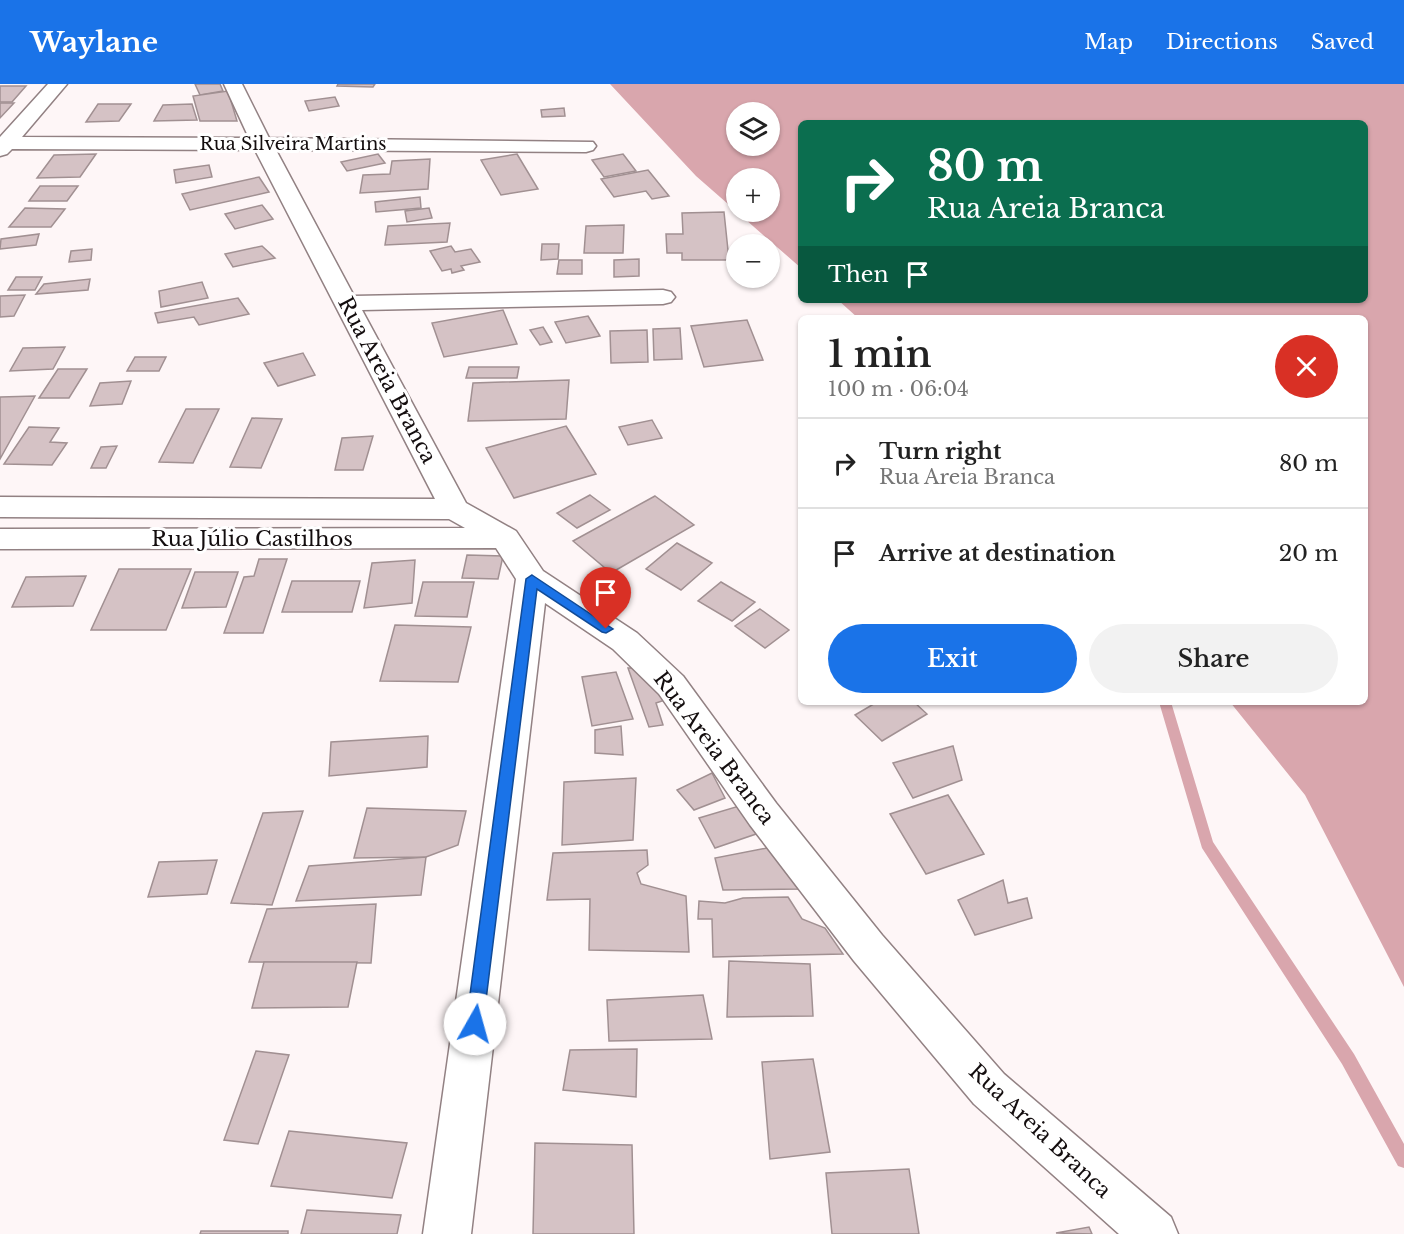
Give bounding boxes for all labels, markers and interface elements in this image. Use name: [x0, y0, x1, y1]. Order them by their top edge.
text: Waylane: [30, 25, 158, 60]
text: Map: [1084, 29, 1133, 55]
text: Directions: [1166, 29, 1278, 55]
text: Saved: [1311, 29, 1374, 55]
map controls: [726, 102, 780, 288]
button: layers: [726, 102, 780, 156]
street label: Rua Silveira Martins: [200, 133, 386, 155]
text: 80 m: [927, 140, 1043, 192]
icon: right: [828, 144, 906, 222]
button: +: [726, 168, 780, 222]
text: Rua Areia Branca: [927, 192, 1165, 225]
button: −: [726, 234, 780, 288]
icon: arrive: [901, 258, 934, 291]
text: Then: [828, 261, 889, 288]
street label: Rua Areia Branca: [332, 292, 442, 468]
text: 1 min: [828, 332, 932, 377]
button: close: [1275, 335, 1338, 398]
text: 100 m · 06:04: [828, 377, 969, 401]
text: Turn right: [879, 438, 1001, 465]
icon: right: [828, 447, 861, 480]
text: 80 m: [1279, 450, 1338, 477]
text: Rua Areia Branca: [879, 465, 1055, 489]
street label: Rua Júlio Castilhos: [151, 526, 353, 552]
icon: arrive: [828, 537, 861, 570]
text: Arrive at destination: [879, 540, 1116, 567]
text: 20 m: [1279, 540, 1338, 567]
pin: [580, 567, 631, 629]
icon: arrive: [589, 576, 622, 609]
button: Exit: [828, 624, 1077, 693]
button: Share: [1089, 624, 1338, 693]
street label: Rua Areia Branca: [648, 666, 780, 830]
position arrow: [443, 992, 507, 1056]
street label: Rua Areia Branca: [964, 1058, 1117, 1204]

